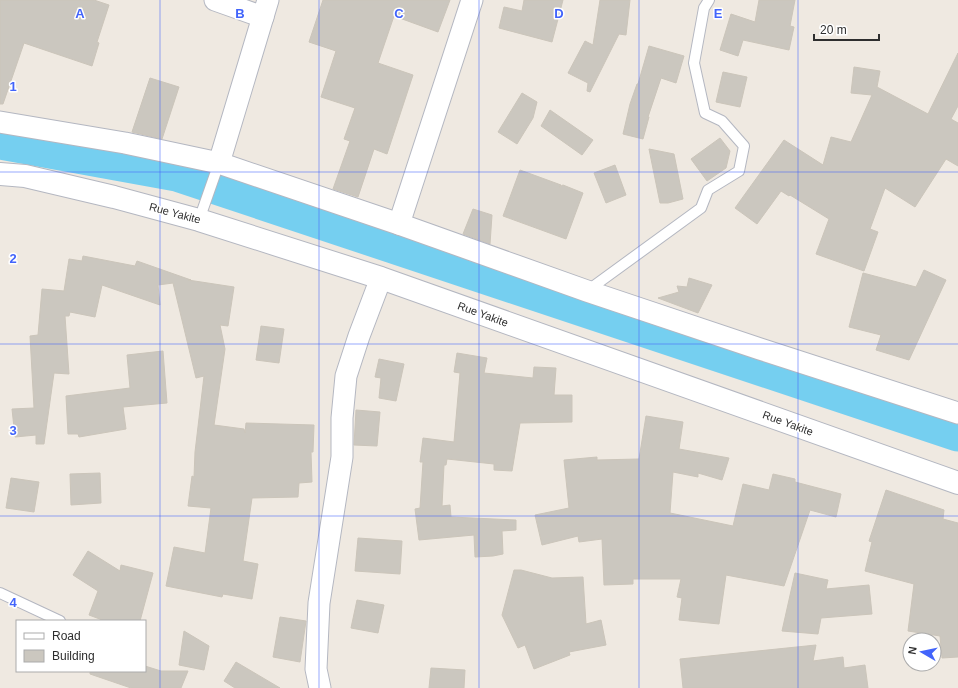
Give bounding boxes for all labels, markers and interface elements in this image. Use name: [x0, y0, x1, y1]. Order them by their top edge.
text: A: [75, 6, 85, 21]
text: B: [235, 6, 245, 21]
text: C: [394, 6, 404, 21]
text: D: [554, 6, 564, 21]
text: E: [714, 6, 723, 21]
scale bar: [814, 16, 879, 42]
text: 20 m: [820, 23, 847, 37]
text: 1: [9, 79, 17, 94]
street label: Rue Yakite: [148, 200, 202, 226]
text: 2: [9, 251, 17, 266]
street label: Rue Yakite: [456, 299, 510, 329]
street label: Rue Yakite: [761, 408, 815, 438]
text: 3: [9, 423, 17, 438]
text: 4: [9, 595, 17, 610]
legend: [16, 620, 146, 672]
text: Road: [52, 629, 81, 643]
north arrow: [902, 632, 942, 672]
text: N: [906, 646, 919, 655]
text: Building: [52, 649, 95, 663]

